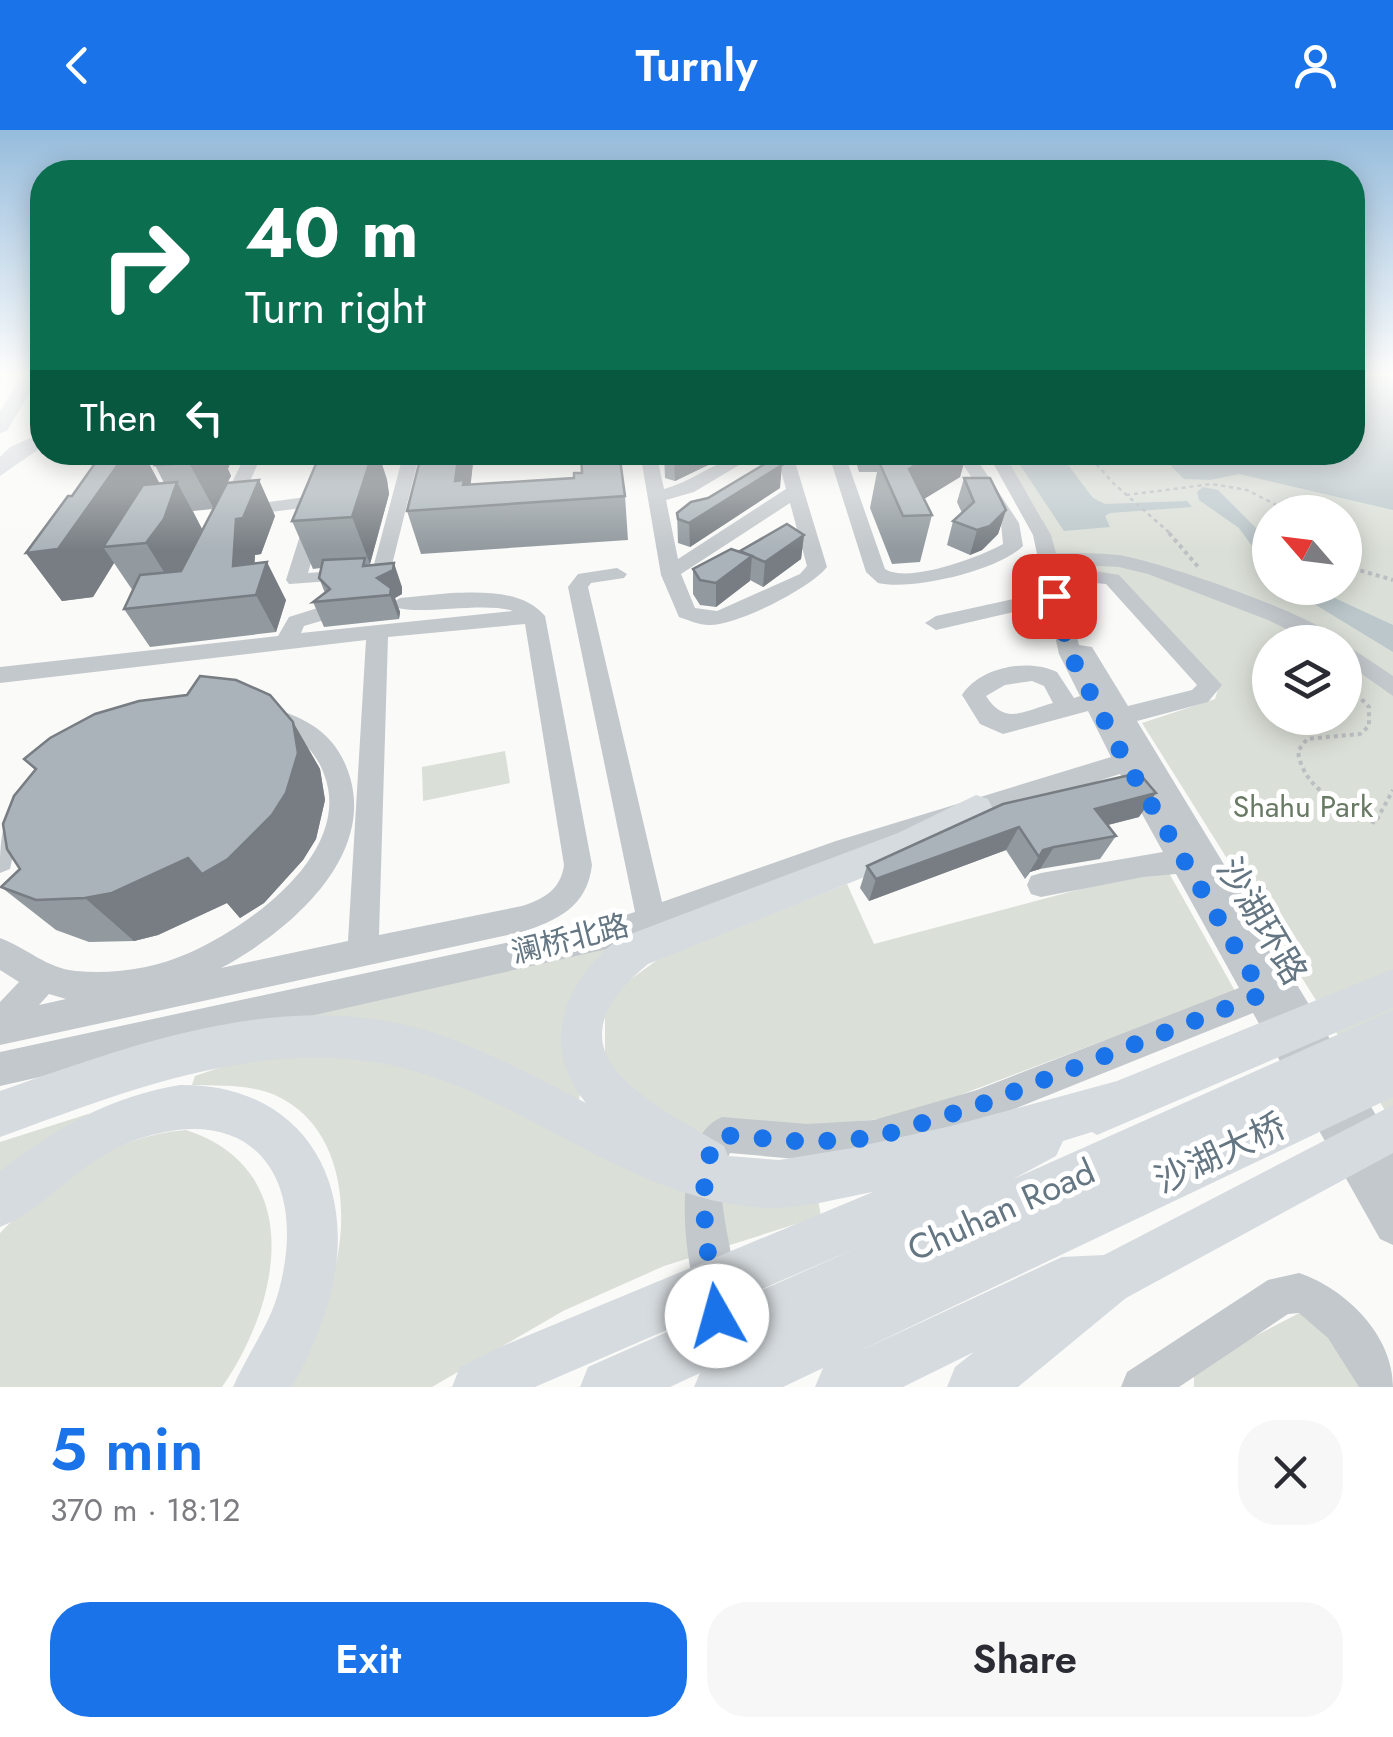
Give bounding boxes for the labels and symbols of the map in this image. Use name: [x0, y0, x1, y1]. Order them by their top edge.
north arrow: [1252, 495, 1362, 605]
pin: [1012, 554, 1097, 639]
park label: Shahu Park: [1233, 785, 1374, 828]
street label: 沙湖环路: [1205, 848, 1319, 994]
street label: 澜桥北路: [506, 903, 633, 974]
street label: 沙湖大桥: [1146, 1101, 1294, 1205]
street label: Chuhan Road: [899, 1146, 1103, 1274]
position arrow: [665, 1264, 769, 1368]

